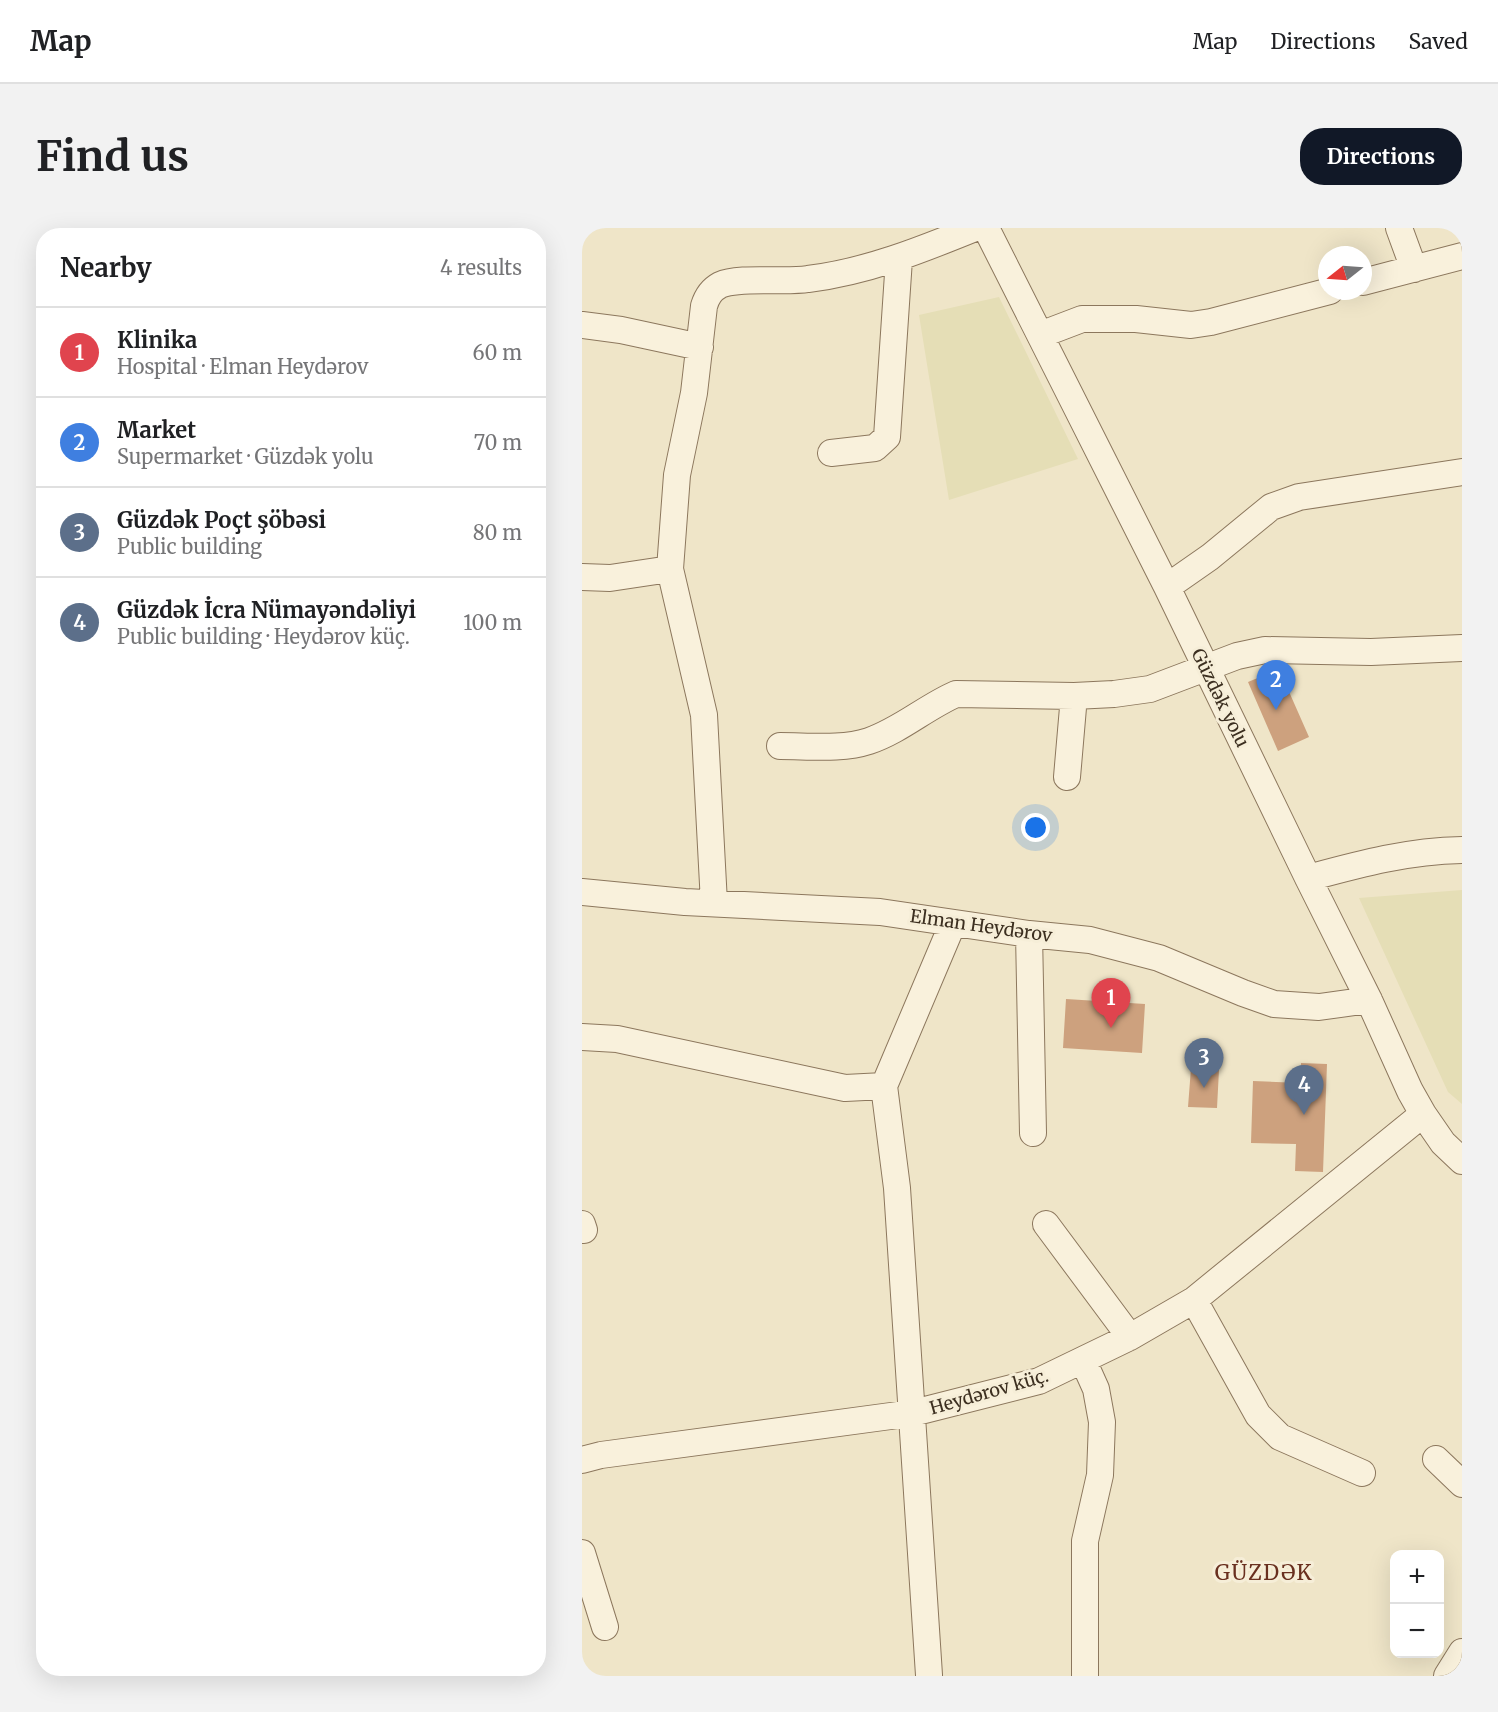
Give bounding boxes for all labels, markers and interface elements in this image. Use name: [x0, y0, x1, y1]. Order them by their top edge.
text: Map: [30, 23, 92, 59]
text: Map: [1193, 28, 1237, 55]
text: Directions: [1270, 28, 1375, 55]
text: Saved: [1408, 28, 1468, 55]
button: Directions: [1300, 128, 1462, 185]
text: Find us: [36, 130, 189, 182]
north arrow: [1318, 246, 1372, 300]
text: Nearby: [60, 251, 152, 284]
text: 4 results: [440, 255, 522, 280]
text: Klinika: [117, 326, 197, 354]
text: 1: [75, 340, 84, 365]
text: 60 m: [472, 340, 522, 365]
text: Hospital · Elman Heydərov: [117, 354, 368, 379]
text: Market: [117, 416, 196, 444]
text: 2: [74, 430, 85, 455]
text: 70 m: [474, 430, 522, 455]
text: Supermarket · Güzdək yolu: [117, 444, 374, 469]
text: Güzdək Poçt şöbəsi: [117, 506, 326, 534]
text: 3: [74, 520, 85, 545]
text: 80 m: [473, 520, 522, 545]
text: Public building: [117, 534, 262, 559]
text: Güzdək İcra Nümayəndəliyi: [117, 596, 416, 624]
text: 4: [73, 610, 86, 635]
text: 100 m: [463, 610, 522, 635]
text: Public building · Heydərov küç.: [117, 624, 410, 649]
street label: Güzdək yolu: [1187, 645, 1254, 751]
pin: 2: [1256, 660, 1296, 710]
your location: [1021, 813, 1050, 842]
street label: Elman Heydərov: [909, 904, 1054, 947]
pin: 1: [1092, 978, 1130, 1028]
pin: 3: [1184, 1038, 1224, 1088]
pin: 4: [1284, 1066, 1324, 1115]
street label: Heydərov küç.: [927, 1364, 1051, 1419]
map controls: [1390, 1550, 1444, 1658]
button: +: [1390, 1550, 1444, 1604]
district label: GÜZDƏK: [1215, 1559, 1313, 1586]
button: −: [1390, 1604, 1444, 1658]

